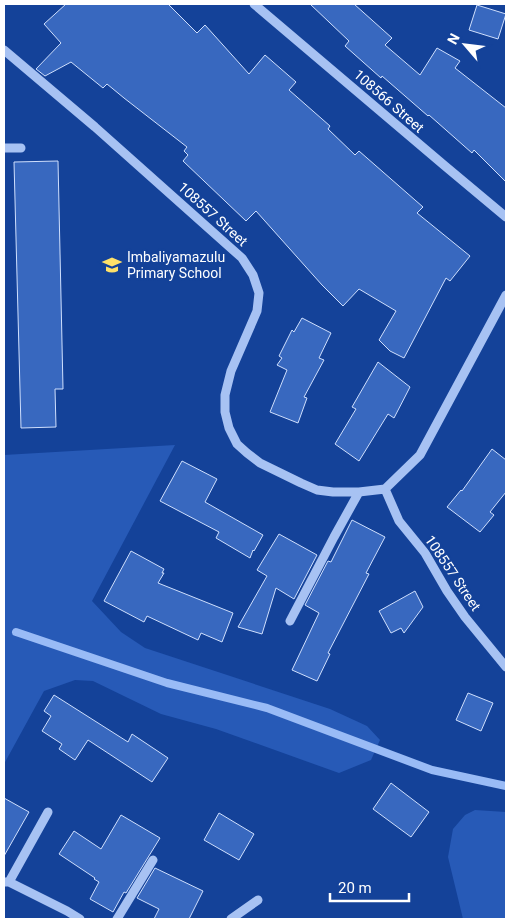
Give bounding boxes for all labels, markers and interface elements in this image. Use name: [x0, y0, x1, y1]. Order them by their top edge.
north arrow: [440, 20, 490, 70]
text: N: [444, 31, 463, 47]
street label: 108566 Street: [351, 66, 428, 136]
street label: 108557 Street: [175, 179, 251, 250]
place label: Imbaliyamazulu Primary School: [127, 249, 225, 281]
school or university icon: Imbaliyamazulu Primary School: [101, 254, 123, 276]
street label: 108557 Street: [422, 532, 484, 614]
scale bar: [330, 870, 409, 902]
text: 20 m: [338, 879, 372, 897]

